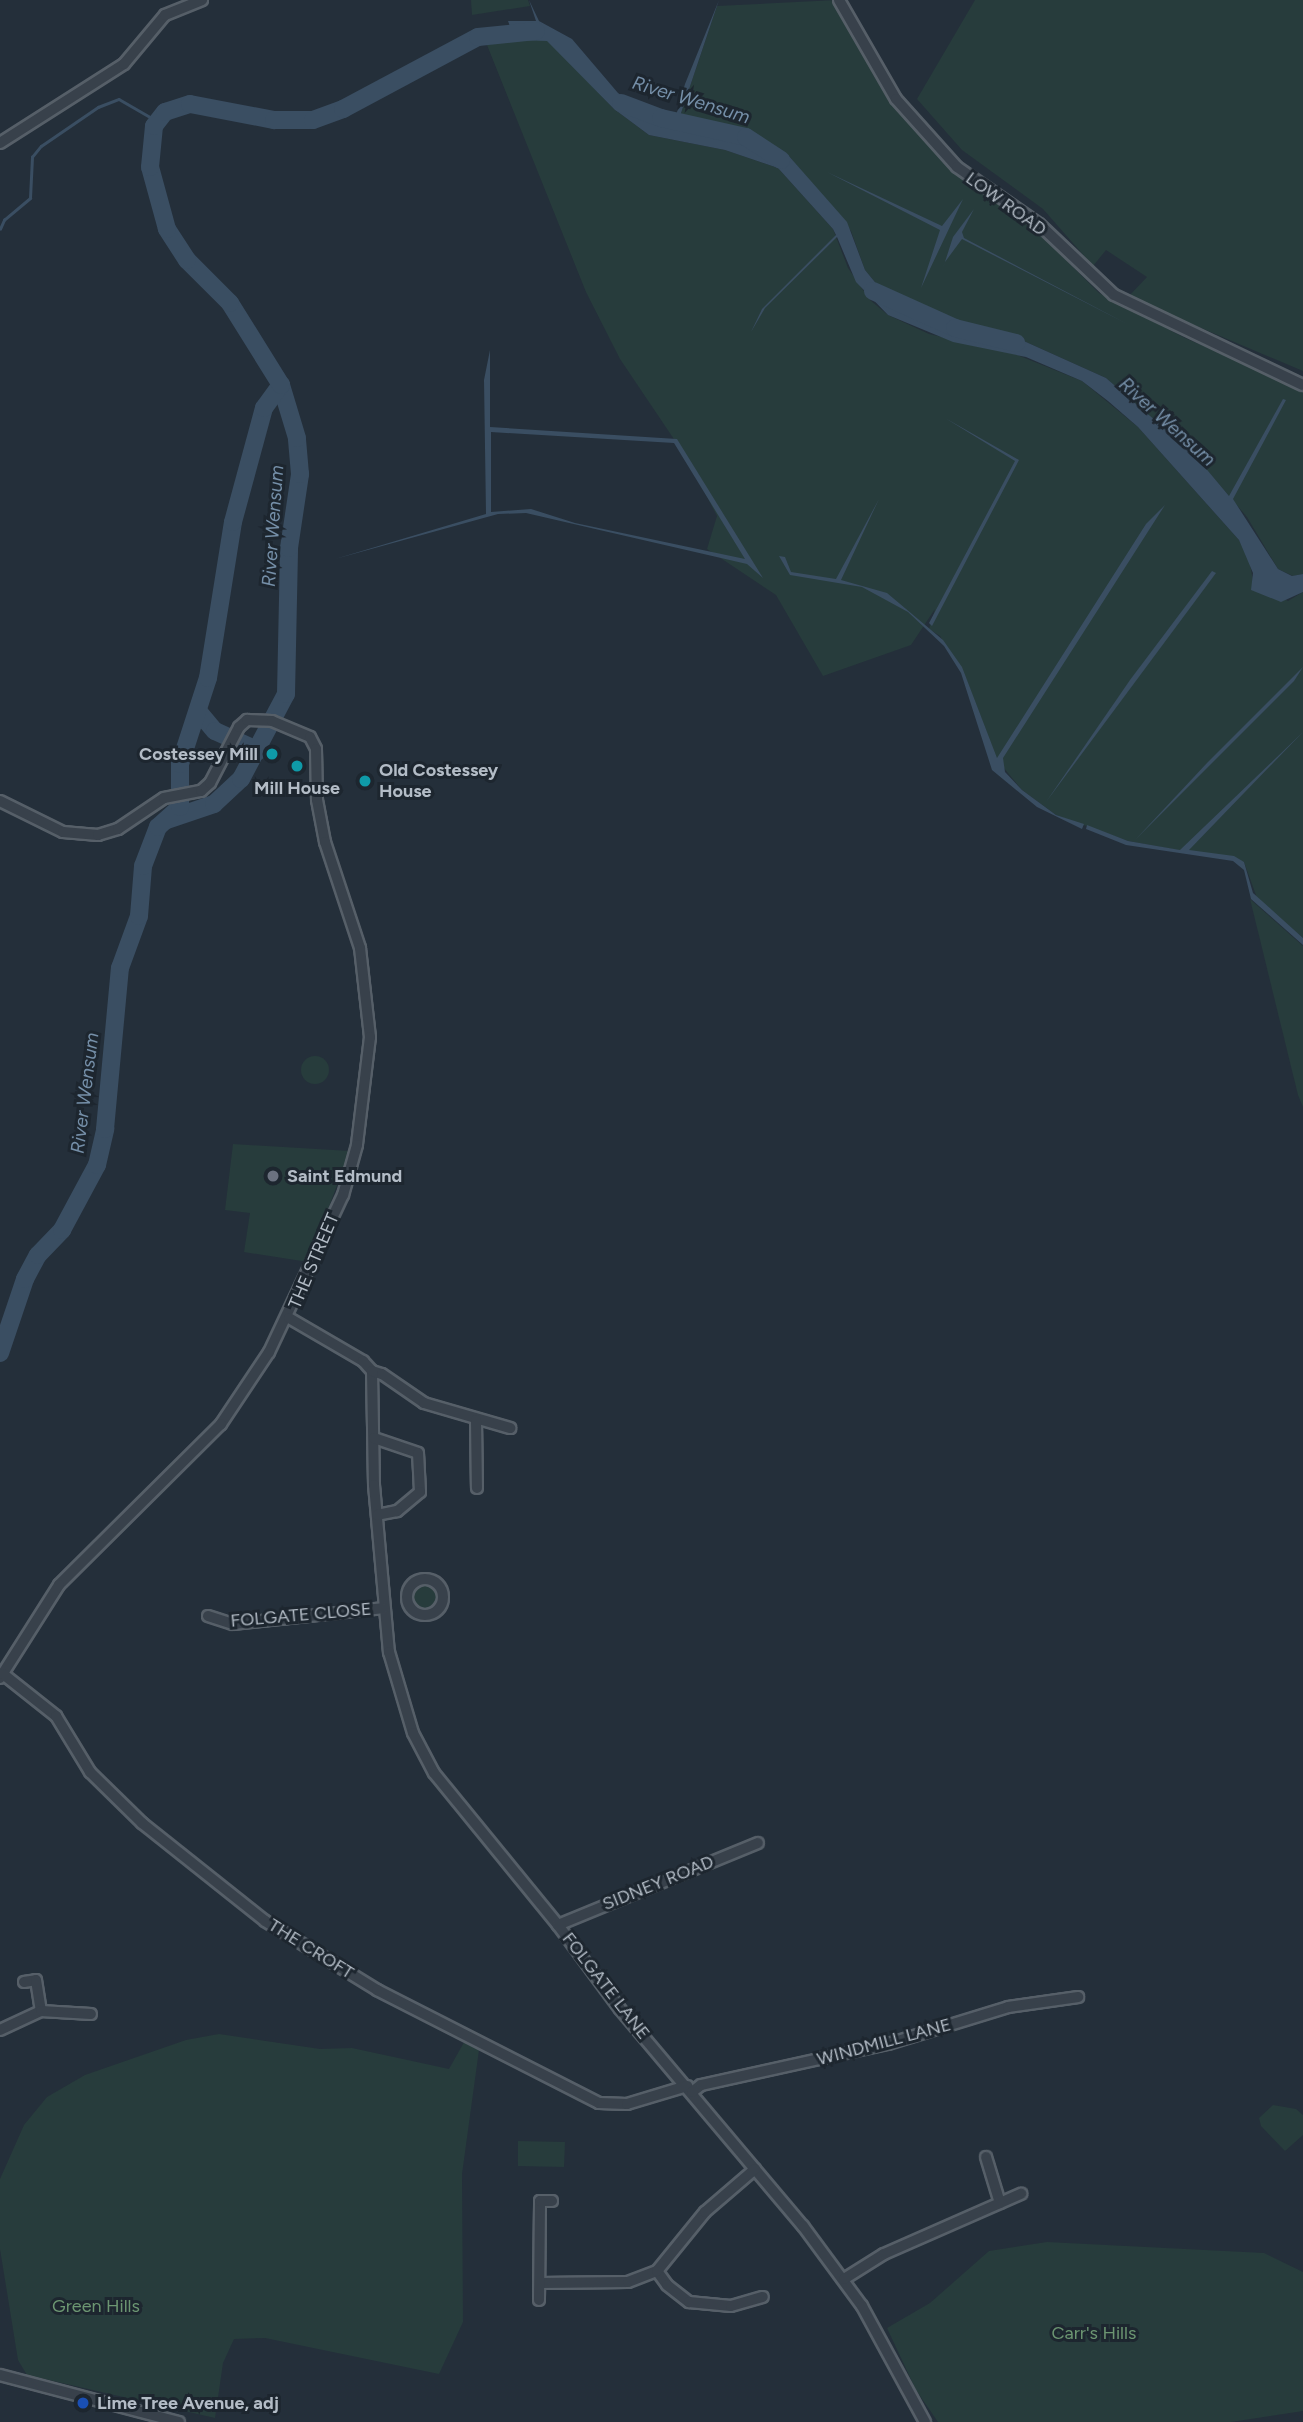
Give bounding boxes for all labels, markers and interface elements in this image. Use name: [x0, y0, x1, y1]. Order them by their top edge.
water label: River Wensum: [629, 71, 753, 129]
street label: LOW ROAD: [961, 168, 1051, 240]
water label: River Wensum: [1114, 373, 1220, 471]
water label: River Wensum: [257, 465, 289, 587]
place label: Costessey Mill: [139, 743, 258, 765]
marker: Costessey Mill: [264, 746, 280, 762]
marker: Mill House: [289, 758, 305, 774]
place label: Old Costessey House: [379, 760, 498, 802]
marker: Old Costessey House: [357, 773, 373, 789]
place label: Mill House: [254, 777, 340, 799]
water label: River Wensum: [66, 1031, 104, 1155]
place label: Saint Edmund: [287, 1165, 402, 1187]
marker: Saint Edmund: [265, 1168, 281, 1184]
street label: THE STREET: [284, 1210, 344, 1312]
street label: FOLGATE CLOSE: [230, 1598, 372, 1632]
street label: SIDNEY ROAD: [599, 1851, 717, 1915]
street label: THE CROFT: [264, 1914, 358, 1984]
street label: FOLGATE LANE: [558, 1928, 654, 2044]
street label: WINDMILL LANE: [815, 2014, 953, 2070]
park label: Green Hills: [52, 2295, 140, 2317]
park label: Carr's Hills: [1052, 2322, 1136, 2344]
place label: Lime Tree Avenue, adj: [97, 2392, 279, 2414]
marker: Lime Tree Avenue, adj: [75, 2395, 91, 2411]

